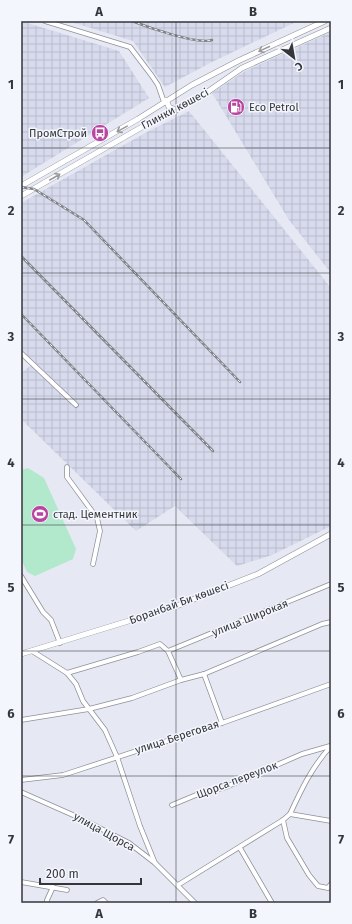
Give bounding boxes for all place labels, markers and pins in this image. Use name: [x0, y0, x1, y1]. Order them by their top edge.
fuel station icon: Eco Petrol: [226, 97, 246, 117]
place label: Eco Petrol: [249, 101, 299, 114]
bus stop icon: ПромСтрой: [90, 123, 110, 143]
place label: ПромСтрой: [29, 127, 87, 140]
sports icon: стад. Цементник: [30, 504, 50, 524]
place label: стад. Цементник: [53, 508, 138, 521]

